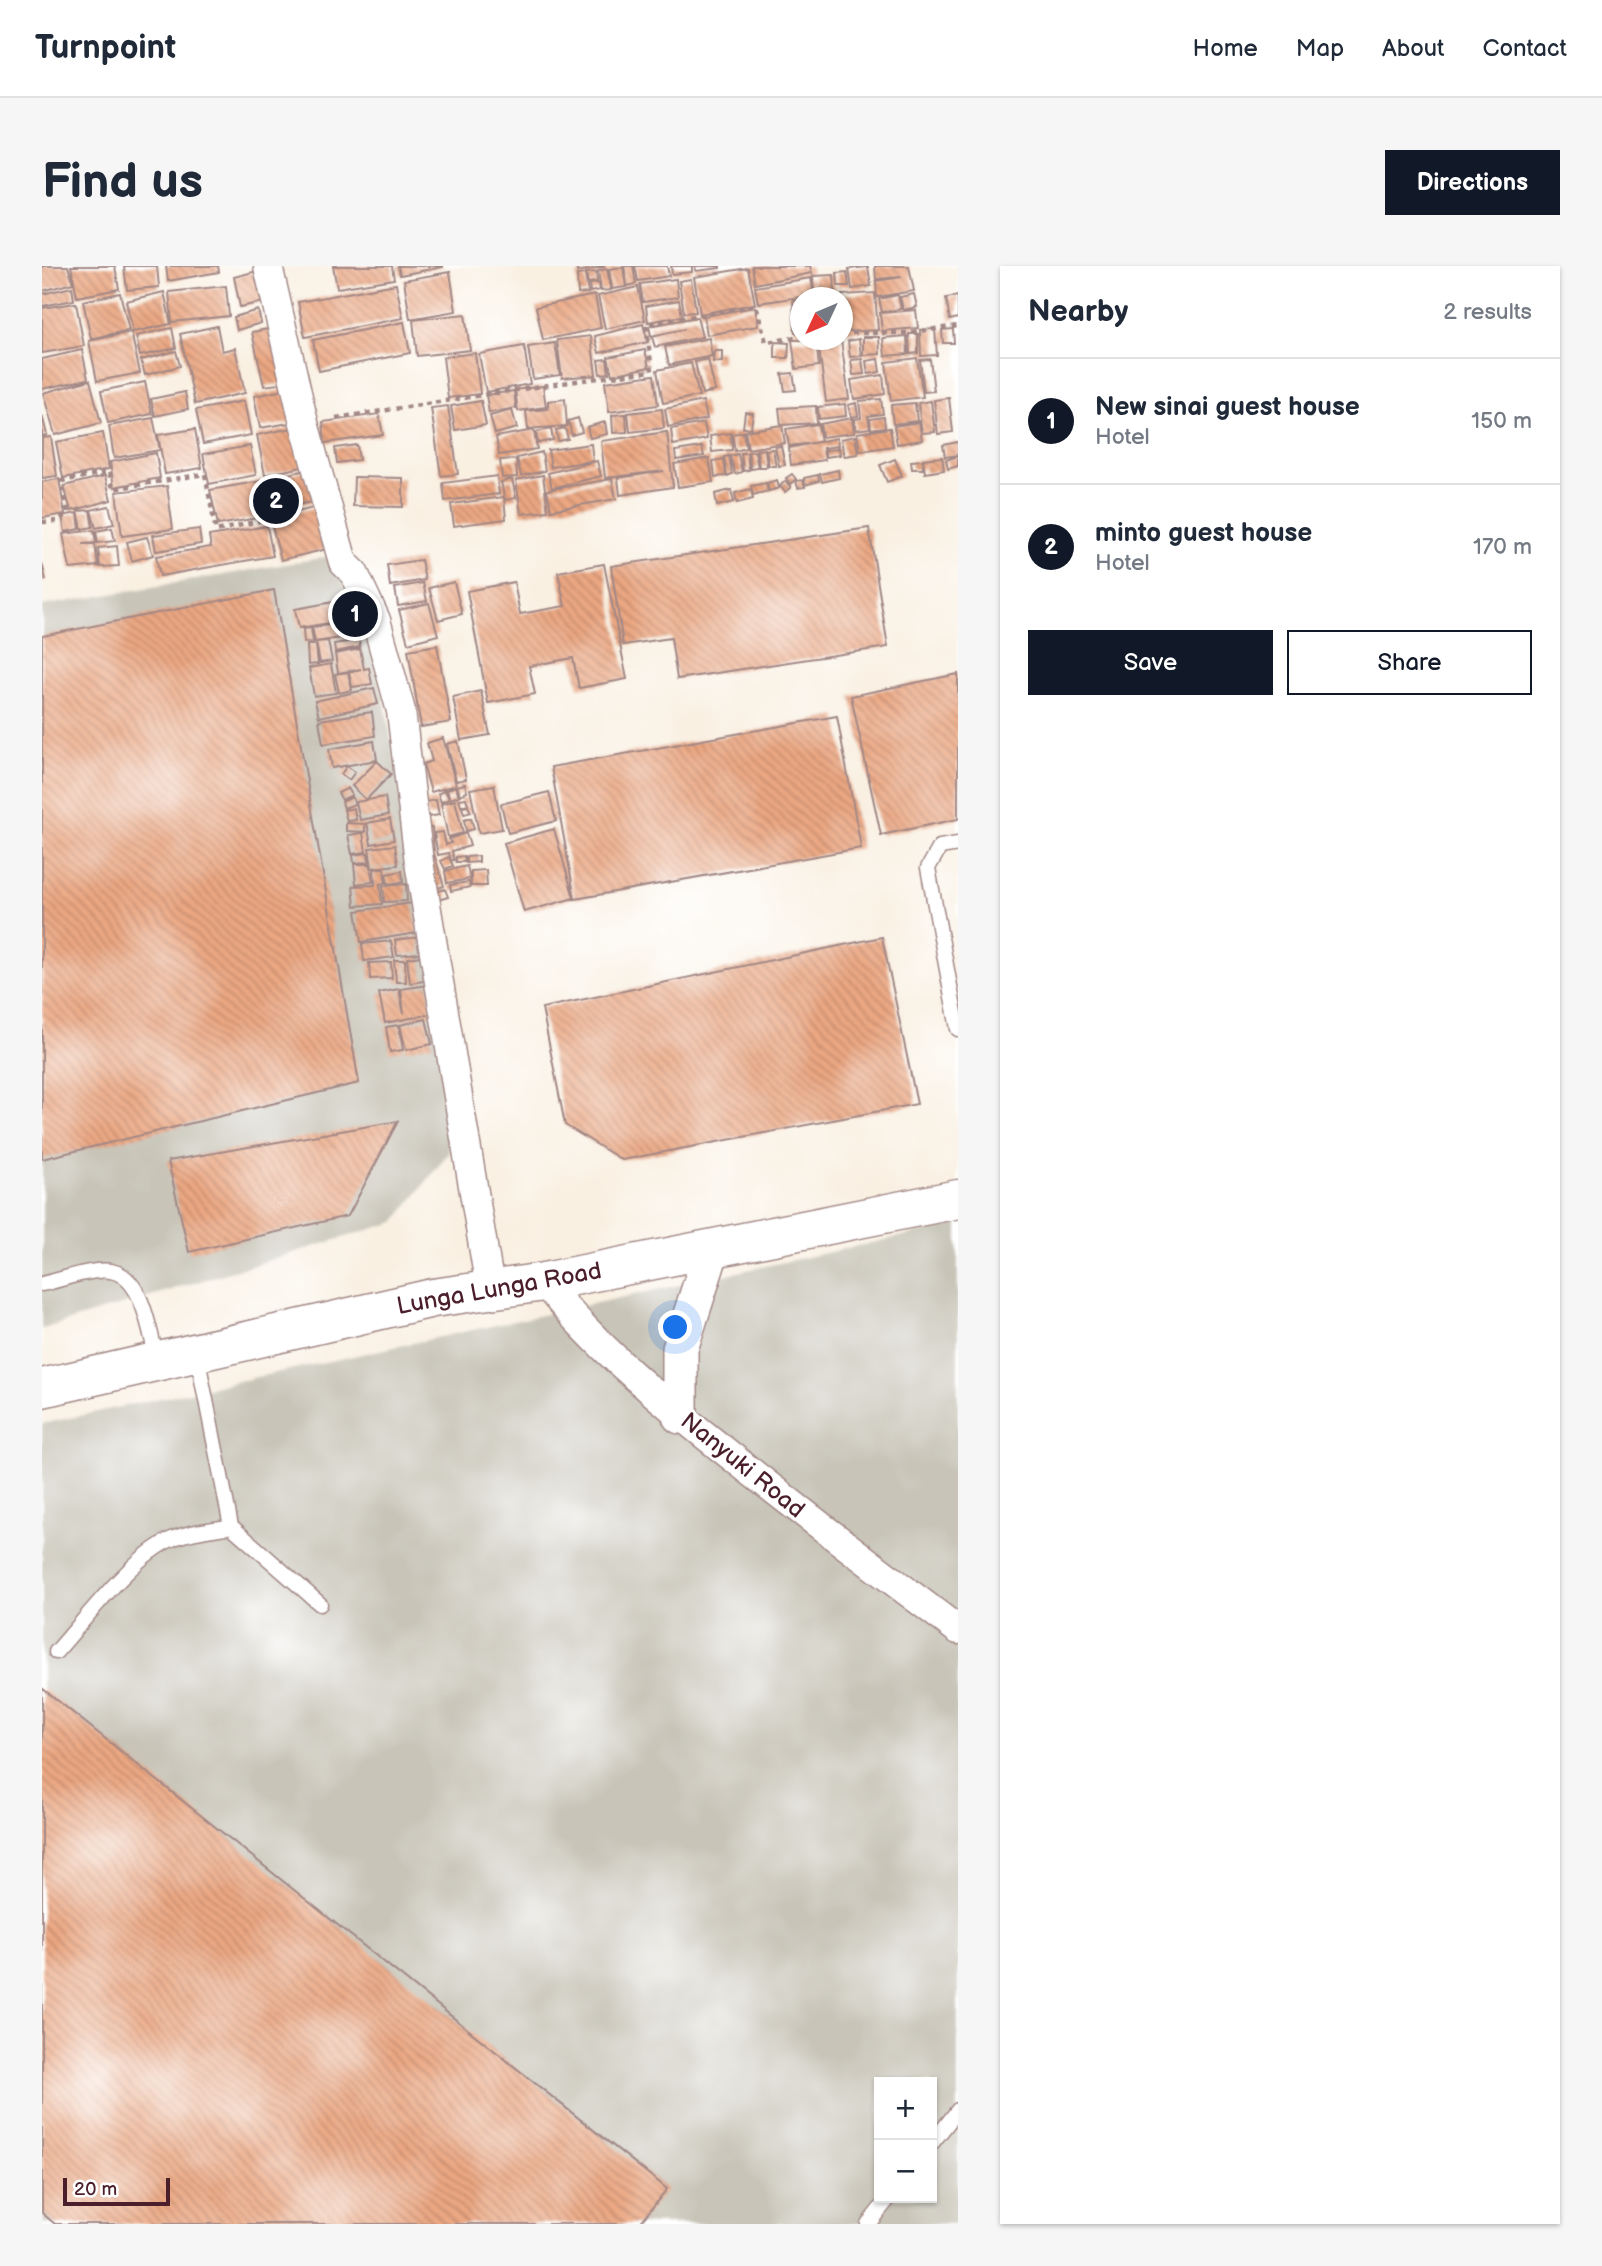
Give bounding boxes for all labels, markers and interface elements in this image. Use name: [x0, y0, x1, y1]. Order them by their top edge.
text: Turnpoint: [35, 28, 176, 68]
text: Home: [1193, 34, 1258, 63]
text: Map: [1296, 34, 1344, 63]
text: About: [1382, 34, 1444, 63]
text: Contact: [1482, 34, 1567, 63]
button: Directions: [1385, 150, 1560, 215]
text: Find us: [42, 153, 203, 212]
north arrow: [790, 287, 853, 350]
text: Nearby: [1028, 294, 1128, 330]
text: 2 results: [1443, 298, 1532, 326]
text: New sinai guest house: [1095, 392, 1360, 423]
text: 1: [1046, 407, 1056, 435]
text: 150 m: [1471, 407, 1532, 435]
text: Hotel: [1095, 423, 1150, 451]
pin: 2: [253, 475, 299, 527]
text: minto guest house: [1095, 518, 1312, 549]
text: 2: [1044, 533, 1058, 561]
text: 170 m: [1473, 533, 1532, 561]
text: Hotel: [1095, 549, 1150, 577]
pin: 1: [332, 588, 378, 640]
button: Save: [1028, 630, 1273, 695]
button: Share: [1287, 630, 1532, 695]
street label: Lunga Lunga Road: [394, 1256, 604, 1321]
your location: [658, 1310, 692, 1344]
street label: Nanyuki Road: [675, 1407, 811, 1524]
map controls: [874, 2077, 937, 2203]
button: +: [874, 2077, 937, 2140]
button: −: [874, 2140, 937, 2203]
scale bar: [63, 2175, 170, 2207]
text: 20 m: [74, 2178, 117, 2201]

